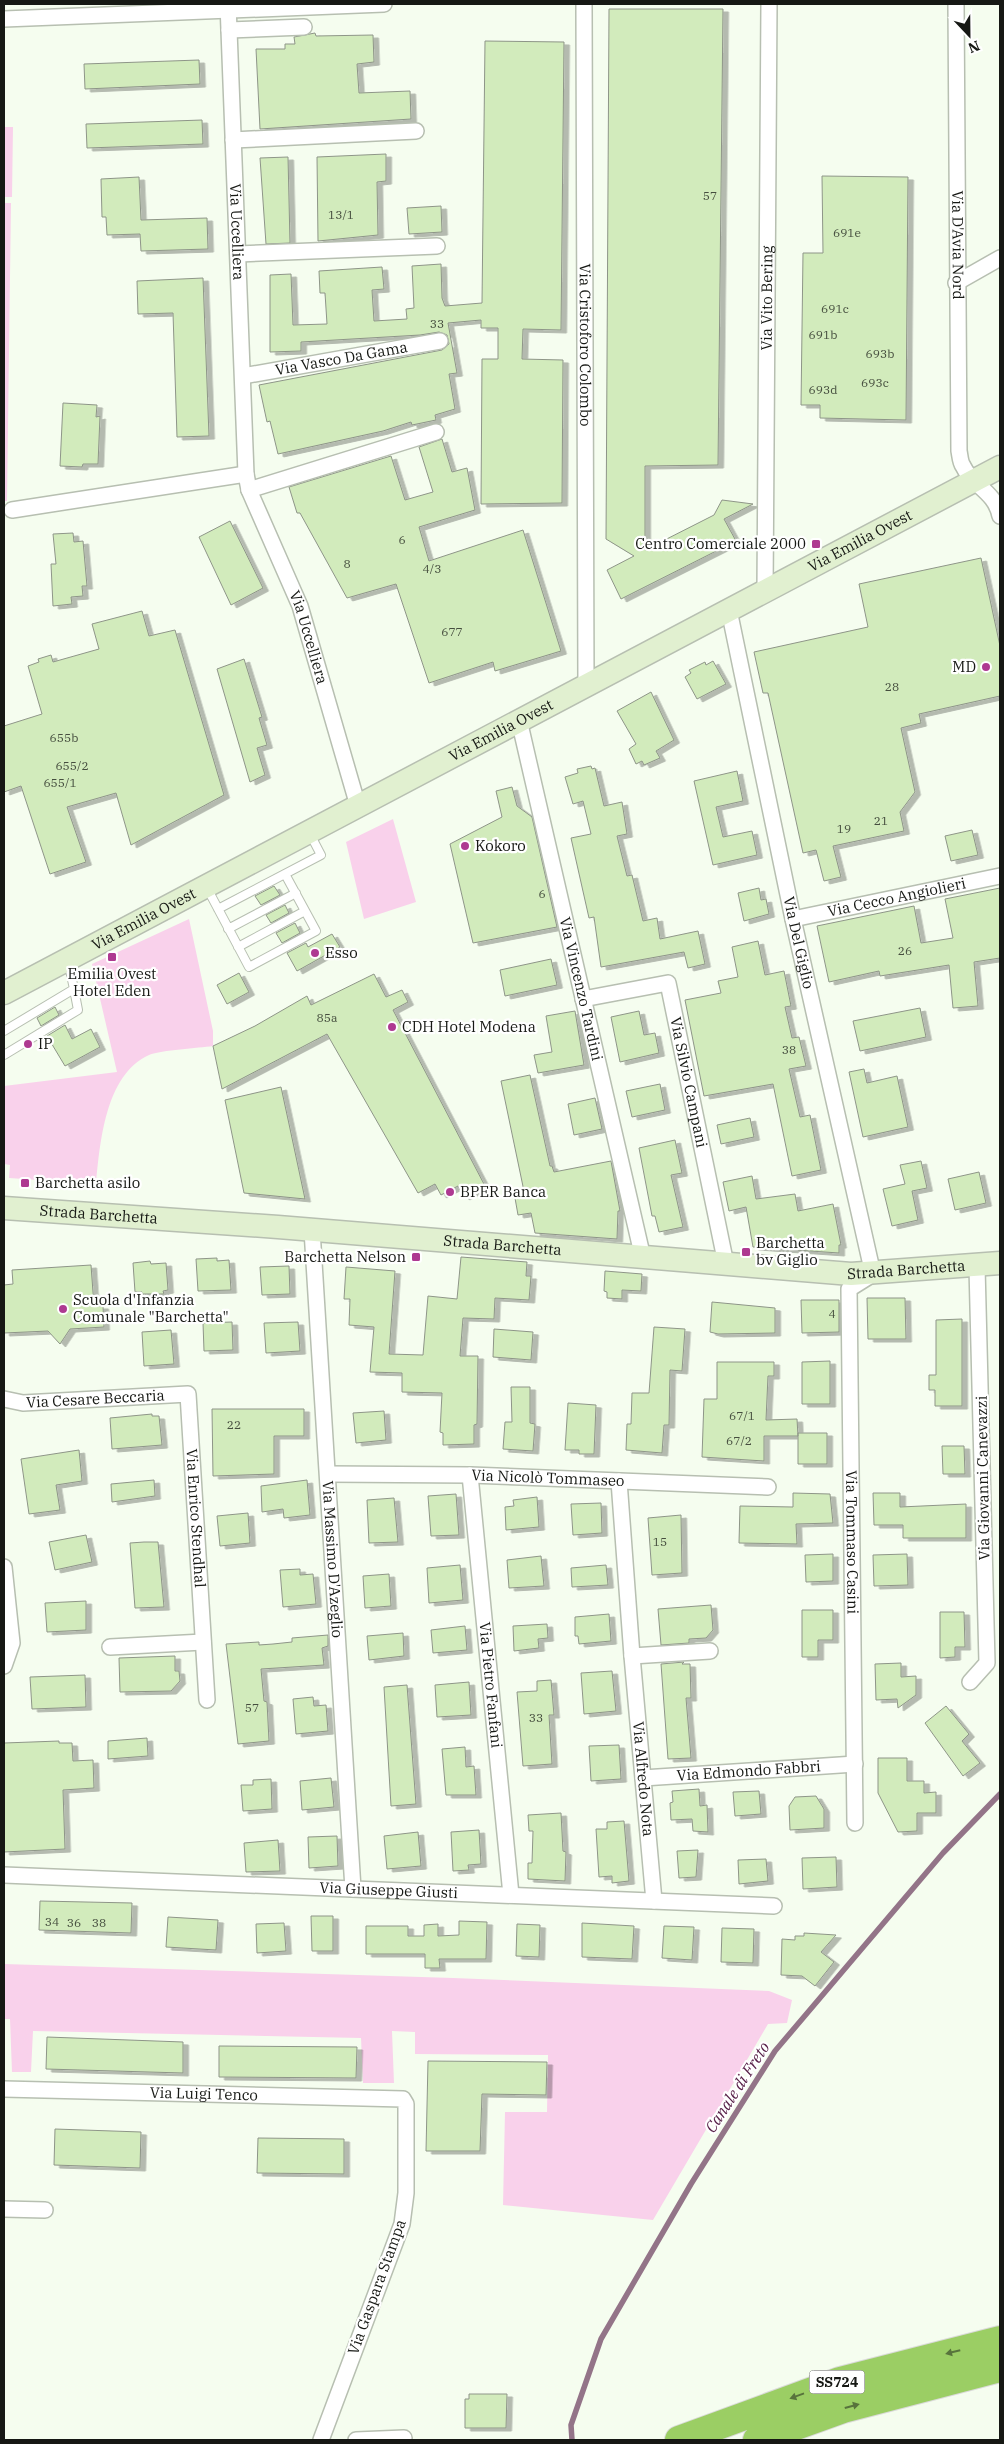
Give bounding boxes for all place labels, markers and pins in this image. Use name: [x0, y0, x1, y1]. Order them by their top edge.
place label: Centro Comerciale 2000: [635, 534, 806, 553]
marker: Centro Comerciale 2000: [810, 538, 822, 550]
place label: MD: [952, 657, 976, 676]
marker: MD: [980, 661, 992, 673]
place label: Kokoro: [475, 836, 526, 855]
marker: Kokoro: [459, 840, 471, 852]
place label: Esso: [325, 943, 358, 962]
marker: Esso: [309, 947, 321, 959]
marker: Emilia Ovest Hotel Eden: [106, 951, 118, 963]
place label: Emilia Ovest Hotel Eden: [68, 964, 156, 1000]
place label: CDH Hotel Modena: [402, 1017, 536, 1036]
marker: CDH Hotel Modena: [386, 1021, 398, 1033]
place label: IP: [38, 1034, 53, 1053]
marker: IP: [22, 1038, 34, 1050]
place label: Barchetta asilo: [35, 1173, 140, 1192]
marker: Barchetta asilo: [19, 1177, 31, 1189]
place label: BPER Banca: [460, 1182, 546, 1201]
marker: BPER Banca: [444, 1186, 456, 1198]
place label: Barchetta bv Giglio: [756, 1233, 825, 1269]
marker: Barchetta bv Giglio: [740, 1246, 752, 1258]
place label: Barchetta Nelson: [284, 1247, 406, 1266]
marker: Barchetta Nelson: [410, 1251, 422, 1263]
place label: Scuola d'Infanzia Comunale "Barchetta": [73, 1290, 229, 1326]
marker: Scuola d'Infanzia Comunale "Barchetta": [57, 1303, 69, 1315]

